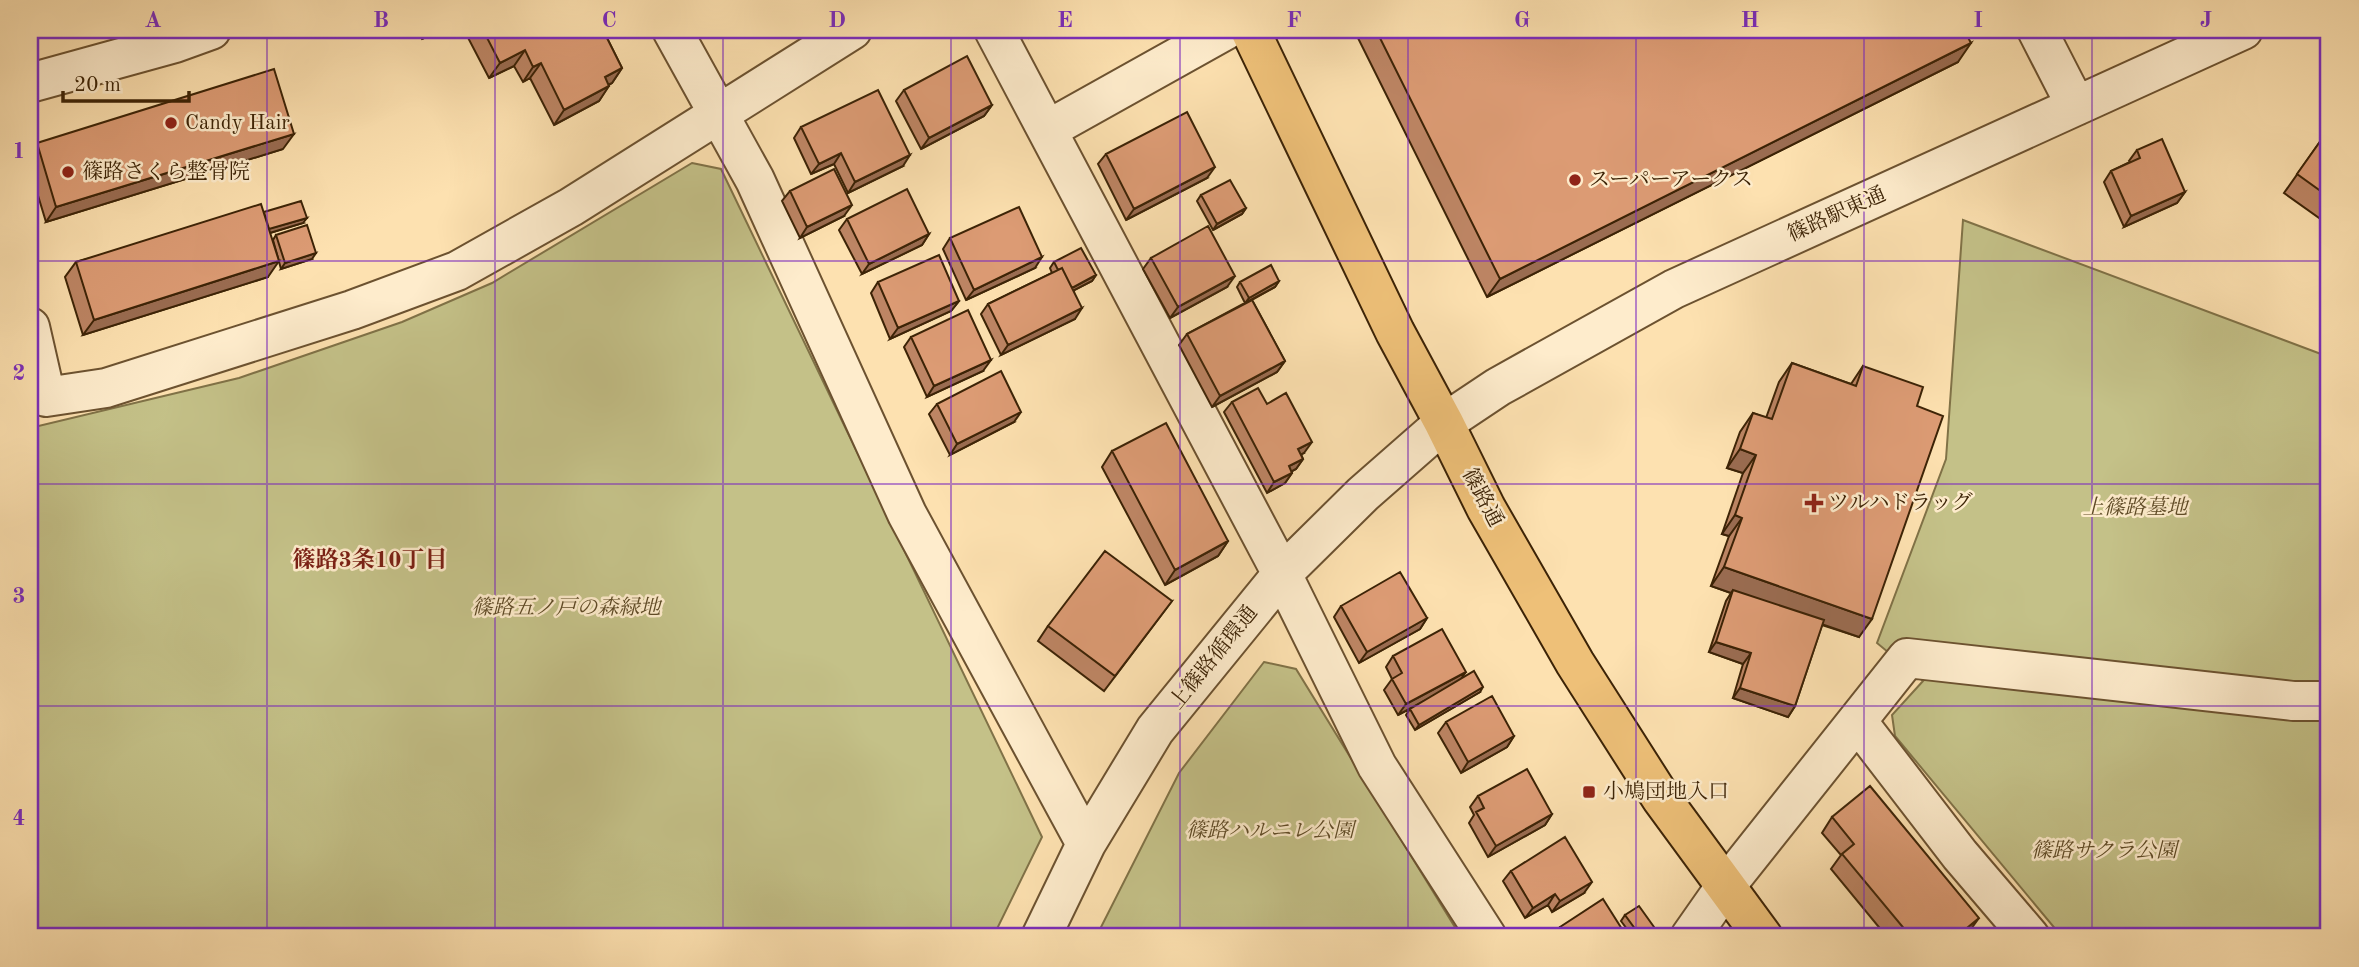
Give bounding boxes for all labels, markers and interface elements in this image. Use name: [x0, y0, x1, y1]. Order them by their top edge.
text: A: [144, 9, 162, 32]
text: B: [373, 9, 389, 32]
text: C: [601, 9, 617, 32]
text: D: [828, 9, 846, 32]
text: E: [1057, 9, 1073, 32]
text: F: [1286, 9, 1302, 32]
text: G: [1514, 9, 1530, 32]
text: H: [1741, 9, 1759, 32]
text: I: [1973, 9, 1983, 32]
text: J: [2200, 9, 2212, 32]
scale bar: [63, 60, 189, 104]
text: 20 m: [74, 75, 121, 96]
place label: Candy Hair: [185, 113, 290, 134]
marker: Candy Hair: [163, 115, 179, 131]
text: 1: [12, 140, 26, 163]
place label: 篠路さくら整骨院: [82, 160, 250, 183]
marker: 篠路さくら整骨院: [60, 164, 76, 180]
place label: スーパーアークス: [1589, 169, 1753, 191]
marker: スーパーアークス: [1567, 172, 1583, 188]
street label: 篠路駅東通: [1784, 182, 1889, 246]
text: 2: [12, 362, 26, 385]
street label: 篠路通: [1458, 464, 1508, 531]
place label: ツルハドラッグ: [1828, 492, 1973, 514]
marker: ツルハドラッグ: [1806, 495, 1822, 511]
park label: 上篠路墓地: [2083, 496, 2189, 519]
district label: 篠路3条10丁目: [292, 547, 448, 572]
text: 3: [12, 585, 26, 608]
park label: 篠路五ノ戸の森緑地: [472, 596, 662, 619]
street label: 上篠路循環通: [1165, 601, 1262, 714]
place label: 小鳩団地入口: [1603, 780, 1729, 803]
marker: 小鳩団地入口: [1581, 784, 1597, 800]
text: 4: [12, 807, 26, 830]
park label: 篠路ハルニレ公園: [1186, 819, 1357, 842]
park label: 篠路サクラ公園: [2031, 839, 2180, 862]

